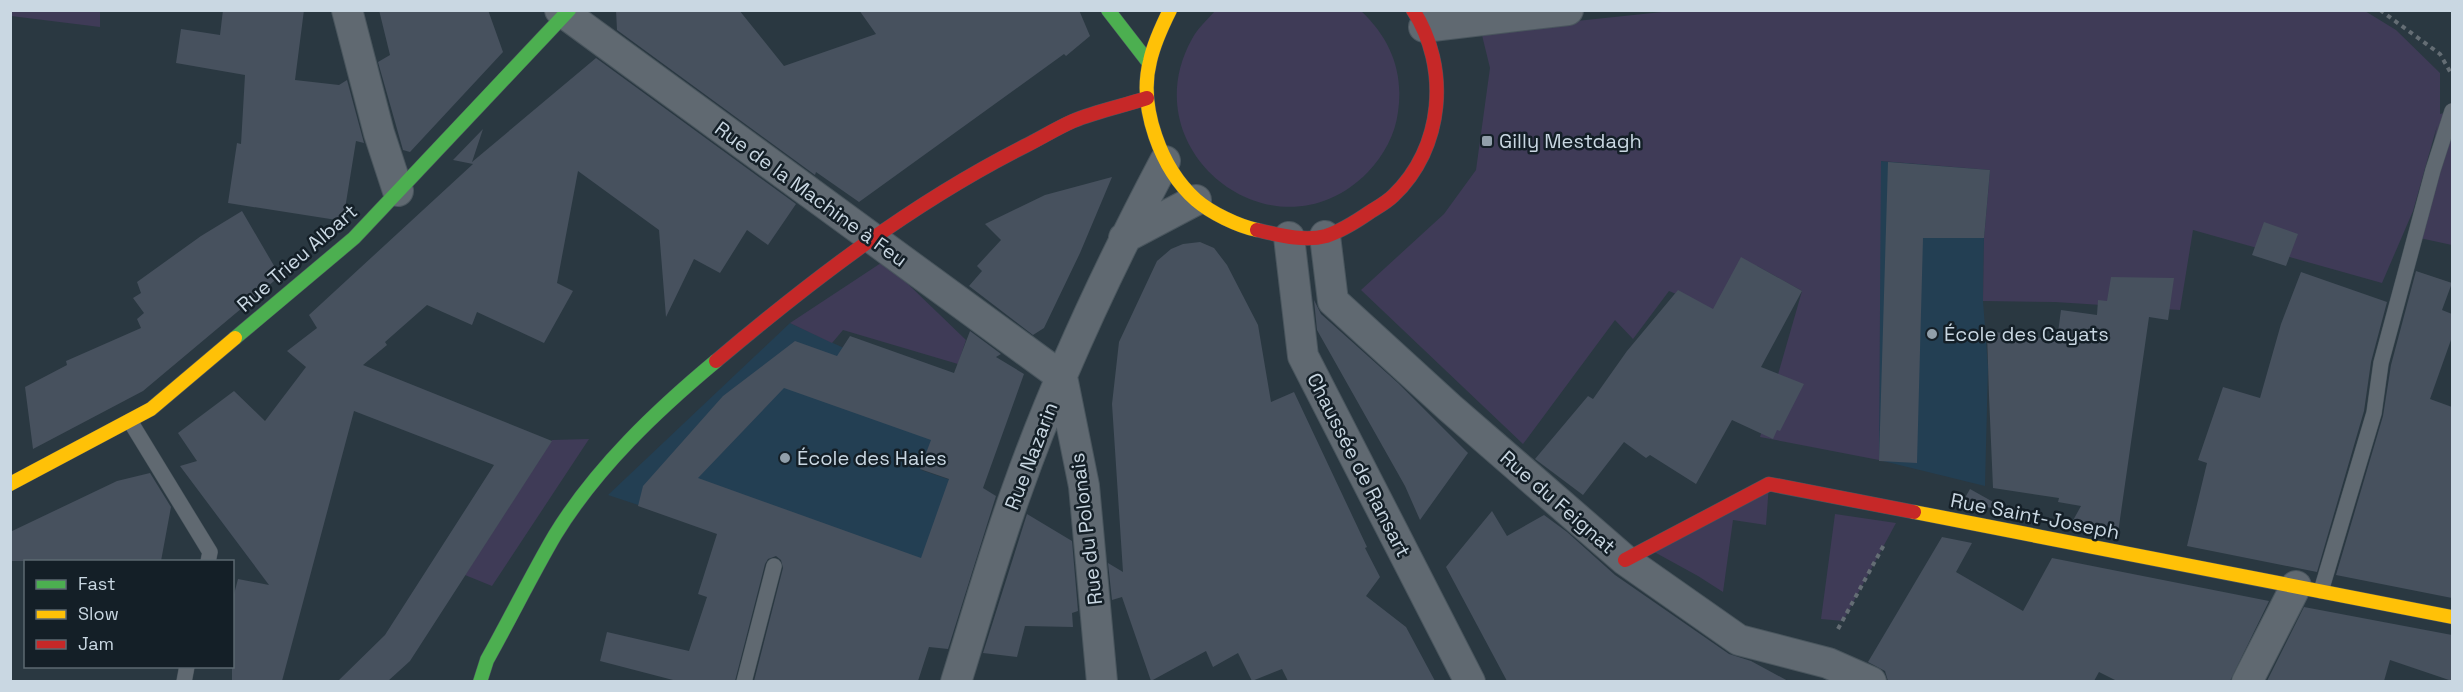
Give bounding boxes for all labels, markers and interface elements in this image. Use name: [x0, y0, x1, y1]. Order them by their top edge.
street label: Rue de la Machine à Feu: [710, 115, 912, 273]
place label: Gilly Mestdagh: [1499, 128, 1642, 154]
marker: Gilly Mestdagh: [1480, 134, 1494, 148]
street label: Rue Trieu Albart: [231, 198, 363, 318]
place label: École des Cayats: [1944, 321, 2109, 347]
marker: École des Cayats: [1925, 327, 1939, 341]
street label: Chaussée de Ransart: [1301, 368, 1417, 562]
street label: Rue Nazarin: [999, 399, 1063, 513]
place label: École des Haies: [797, 445, 947, 471]
street label: Rue du Feignat: [1495, 445, 1621, 559]
marker: École des Haies: [778, 451, 792, 465]
street label: Rue du Polonais: [1064, 452, 1108, 606]
street label: Rue Saint-Joseph: [1948, 487, 2122, 545]
legend: [24, 560, 234, 668]
text: Fast: [78, 572, 115, 595]
text: Slow: [78, 602, 119, 625]
text: Jam: [78, 632, 114, 655]

